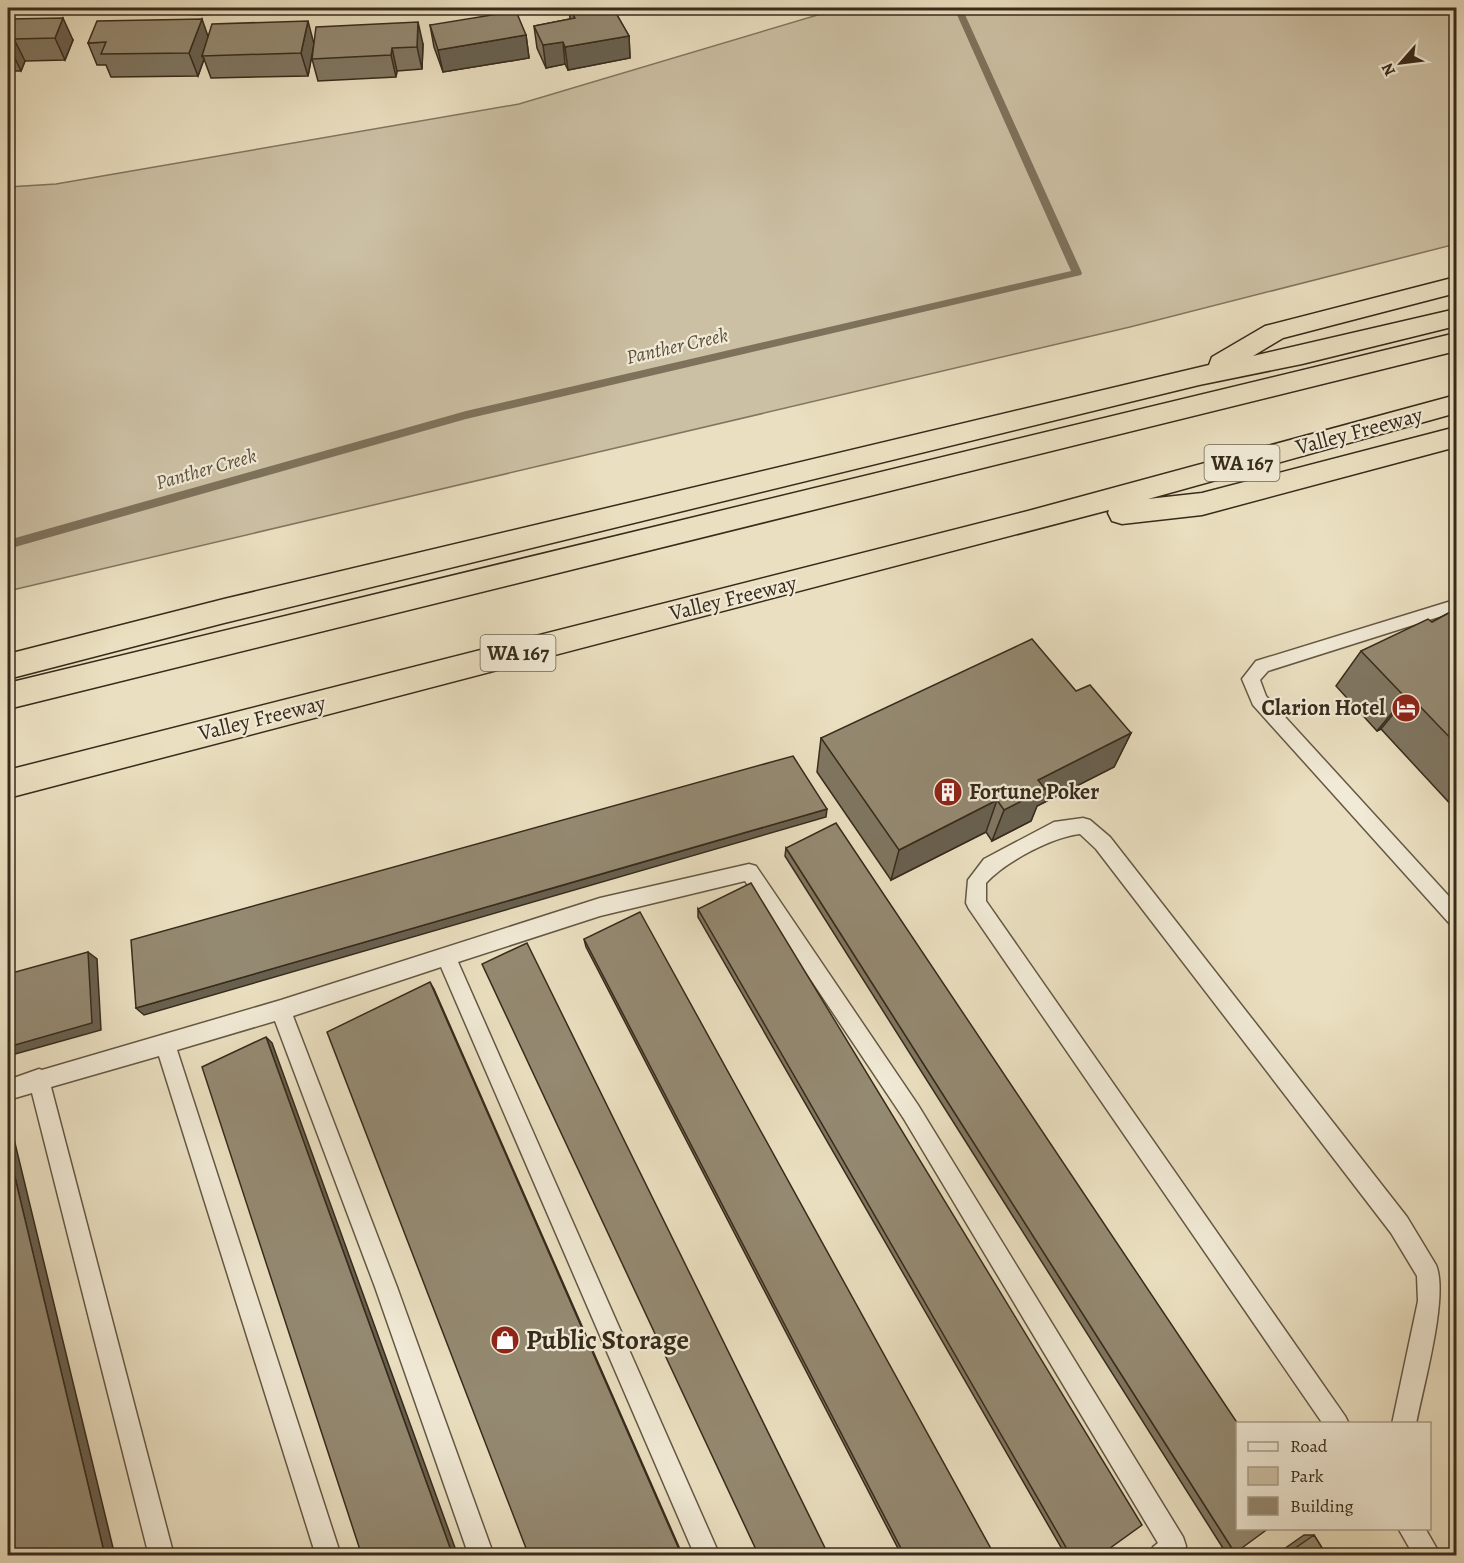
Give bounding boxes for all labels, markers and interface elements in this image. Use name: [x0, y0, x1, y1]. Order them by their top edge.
north arrow: [1371, 33, 1431, 93]
text: N: [1376, 59, 1401, 80]
water label: Panther Creek: [624, 321, 730, 371]
street label: Valley Freeway: [1291, 400, 1426, 463]
water label: Panther Creek: [153, 442, 259, 496]
road number: WA 167: [1204, 445, 1280, 481]
street label: Valley Freeway: [665, 568, 800, 629]
road number: WA 167: [480, 635, 556, 671]
street label: Valley Freeway: [194, 688, 329, 749]
hotel icon: Clarion Hotel: [1390, 692, 1422, 724]
place label: Clarion Hotel: [1261, 693, 1385, 723]
building icon: Fortune Poker: [932, 776, 964, 808]
place label: Fortune Poker: [969, 777, 1099, 807]
place label: Public Storage: [526, 1322, 689, 1358]
shop icon: Public Storage: [489, 1324, 521, 1356]
legend: [1236, 1422, 1431, 1530]
text: Road: [1290, 1434, 1328, 1458]
text: Park: [1290, 1464, 1324, 1488]
text: Building: [1290, 1494, 1354, 1518]

